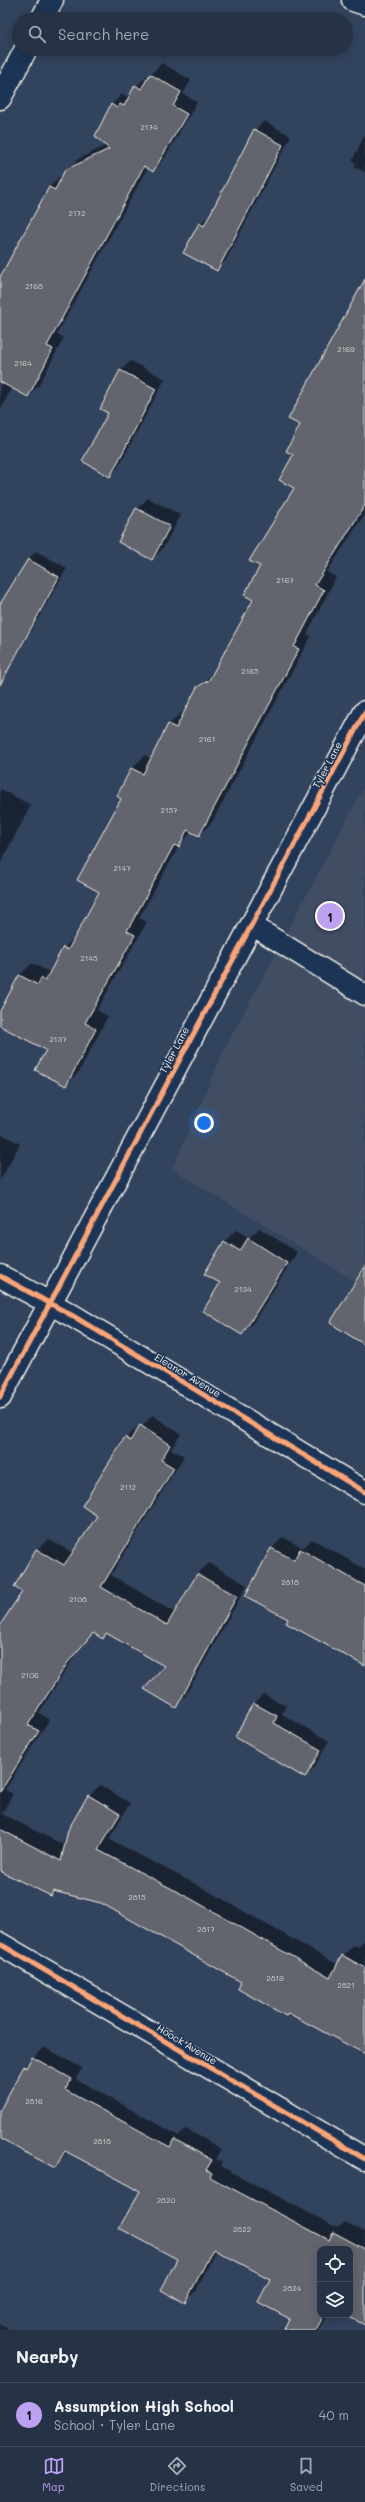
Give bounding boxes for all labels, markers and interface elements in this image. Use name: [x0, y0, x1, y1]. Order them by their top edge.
search box: [12, 12, 353, 56]
icon: search: [26, 23, 48, 45]
text: Search here: [58, 24, 149, 44]
house number: 2174: [140, 122, 158, 132]
house number: 2172: [69, 208, 85, 218]
house number: 2168: [25, 281, 43, 291]
house number: 2169: [337, 344, 355, 354]
house number: 2164: [14, 358, 32, 368]
house number: 2167: [276, 575, 294, 585]
house number: 2165: [241, 666, 259, 676]
house number: 2161: [199, 734, 215, 744]
street label: Tyler Lane: [309, 739, 345, 791]
house number: 2157: [160, 805, 178, 815]
house number: 2147: [113, 863, 131, 873]
pin: 1: [317, 901, 343, 931]
house number: 2145: [80, 953, 98, 963]
street label: Tyler Lane: [156, 1024, 192, 1076]
house number: 2137: [49, 1034, 67, 1044]
your location: [194, 1113, 214, 1133]
house number: 2134: [234, 1284, 252, 1294]
street label: Eleanor Avenue: [152, 1350, 224, 1400]
house number: 2112: [120, 1482, 136, 1492]
house number: 2818: [281, 1577, 299, 1587]
house number: 2108: [69, 1594, 87, 1604]
house number: 2106: [21, 1670, 39, 1680]
house number: 2815: [128, 1892, 146, 1902]
house number: 2817: [197, 1924, 215, 1934]
house number: 2819: [266, 1973, 284, 1983]
house number: 2821: [337, 1980, 355, 1990]
street label: Hoock Avenue: [154, 2020, 220, 2068]
house number: 2816: [25, 2096, 43, 2106]
house number: 2818: [93, 2136, 111, 2146]
house number: 2820: [157, 2195, 175, 2205]
house number: 2822: [233, 2224, 251, 2234]
map controls: [317, 2246, 353, 2318]
button: locate: [317, 2246, 353, 2282]
button: layers: [317, 2282, 353, 2318]
house number: 2824: [283, 2283, 302, 2293]
text: Nearby: [16, 2345, 78, 2367]
text: Assumption High School: [54, 2396, 234, 2416]
text: 1: [26, 2406, 32, 2423]
text: 40 m: [319, 2406, 349, 2423]
text: School · Tyler Lane: [54, 2416, 175, 2433]
tab: Map: [42, 2455, 65, 2494]
tab: Directions: [149, 2455, 205, 2494]
tab: Saved: [290, 2455, 323, 2494]

